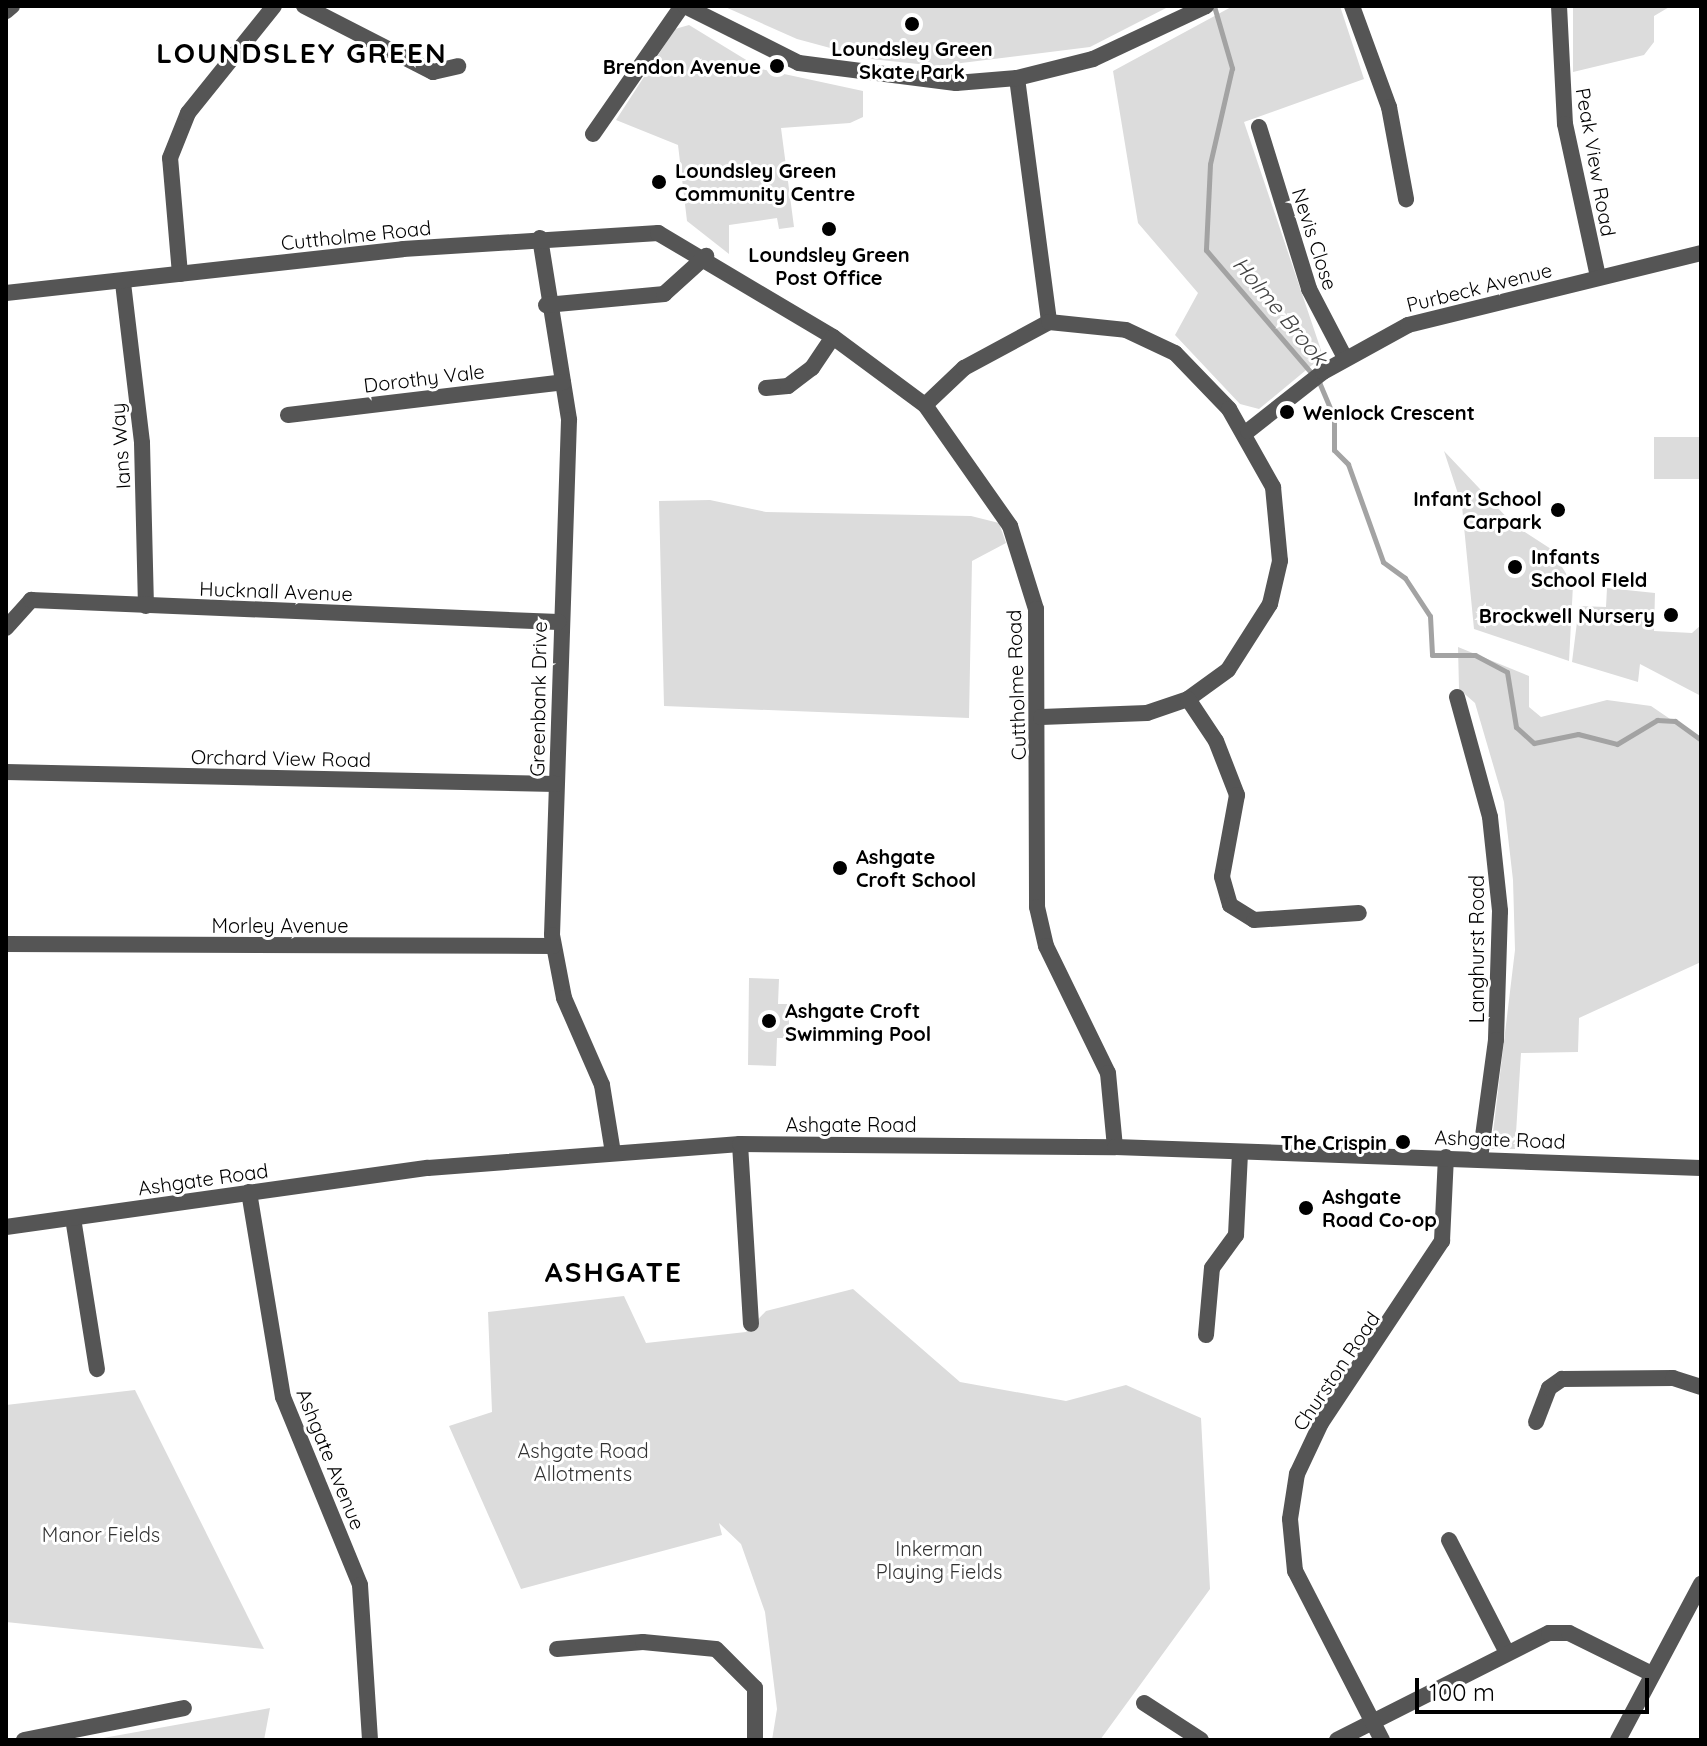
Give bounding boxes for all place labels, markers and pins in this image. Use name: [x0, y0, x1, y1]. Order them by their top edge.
marker: Loundsley Green Skate Park: [903, 15, 921, 33]
place label: Loundsley Green Skate Park: [831, 36, 993, 83]
place label: Brendon Avenue: [603, 54, 761, 78]
marker: Brendon Avenue: [768, 57, 786, 75]
place label: Loundsley Green Community Centre: [675, 158, 855, 205]
marker: Loundsley Green Community Centre: [650, 173, 668, 191]
marker: Loundsley Green Post Office: [820, 220, 838, 238]
place label: Loundsley Green Post Office: [748, 242, 910, 289]
place label: Wenlock Crescent: [1303, 400, 1475, 424]
marker: Wenlock Crescent: [1278, 403, 1296, 421]
place label: Infant School Carpark: [1413, 486, 1542, 533]
marker: Infant School Carpark: [1549, 501, 1567, 519]
place label: Infants School FIeld: [1531, 544, 1647, 591]
marker: Infants School FIeld: [1506, 558, 1524, 576]
place label: Brockwell Nursery: [1479, 603, 1655, 627]
marker: Brockwell Nursery: [1662, 606, 1680, 624]
place label: Ashgate Croft School: [856, 844, 976, 891]
marker: Ashgate Croft School: [831, 859, 849, 877]
place label: Ashgate Croft Swimming Pool: [785, 998, 931, 1045]
marker: Ashgate Croft Swimming Pool: [760, 1012, 778, 1030]
place label: The Crispin: [1281, 1130, 1387, 1154]
marker: The Crispin: [1394, 1133, 1412, 1151]
place label: Ashgate Road Co-op: [1322, 1184, 1437, 1231]
marker: Ashgate Road Co-op: [1297, 1199, 1315, 1217]

